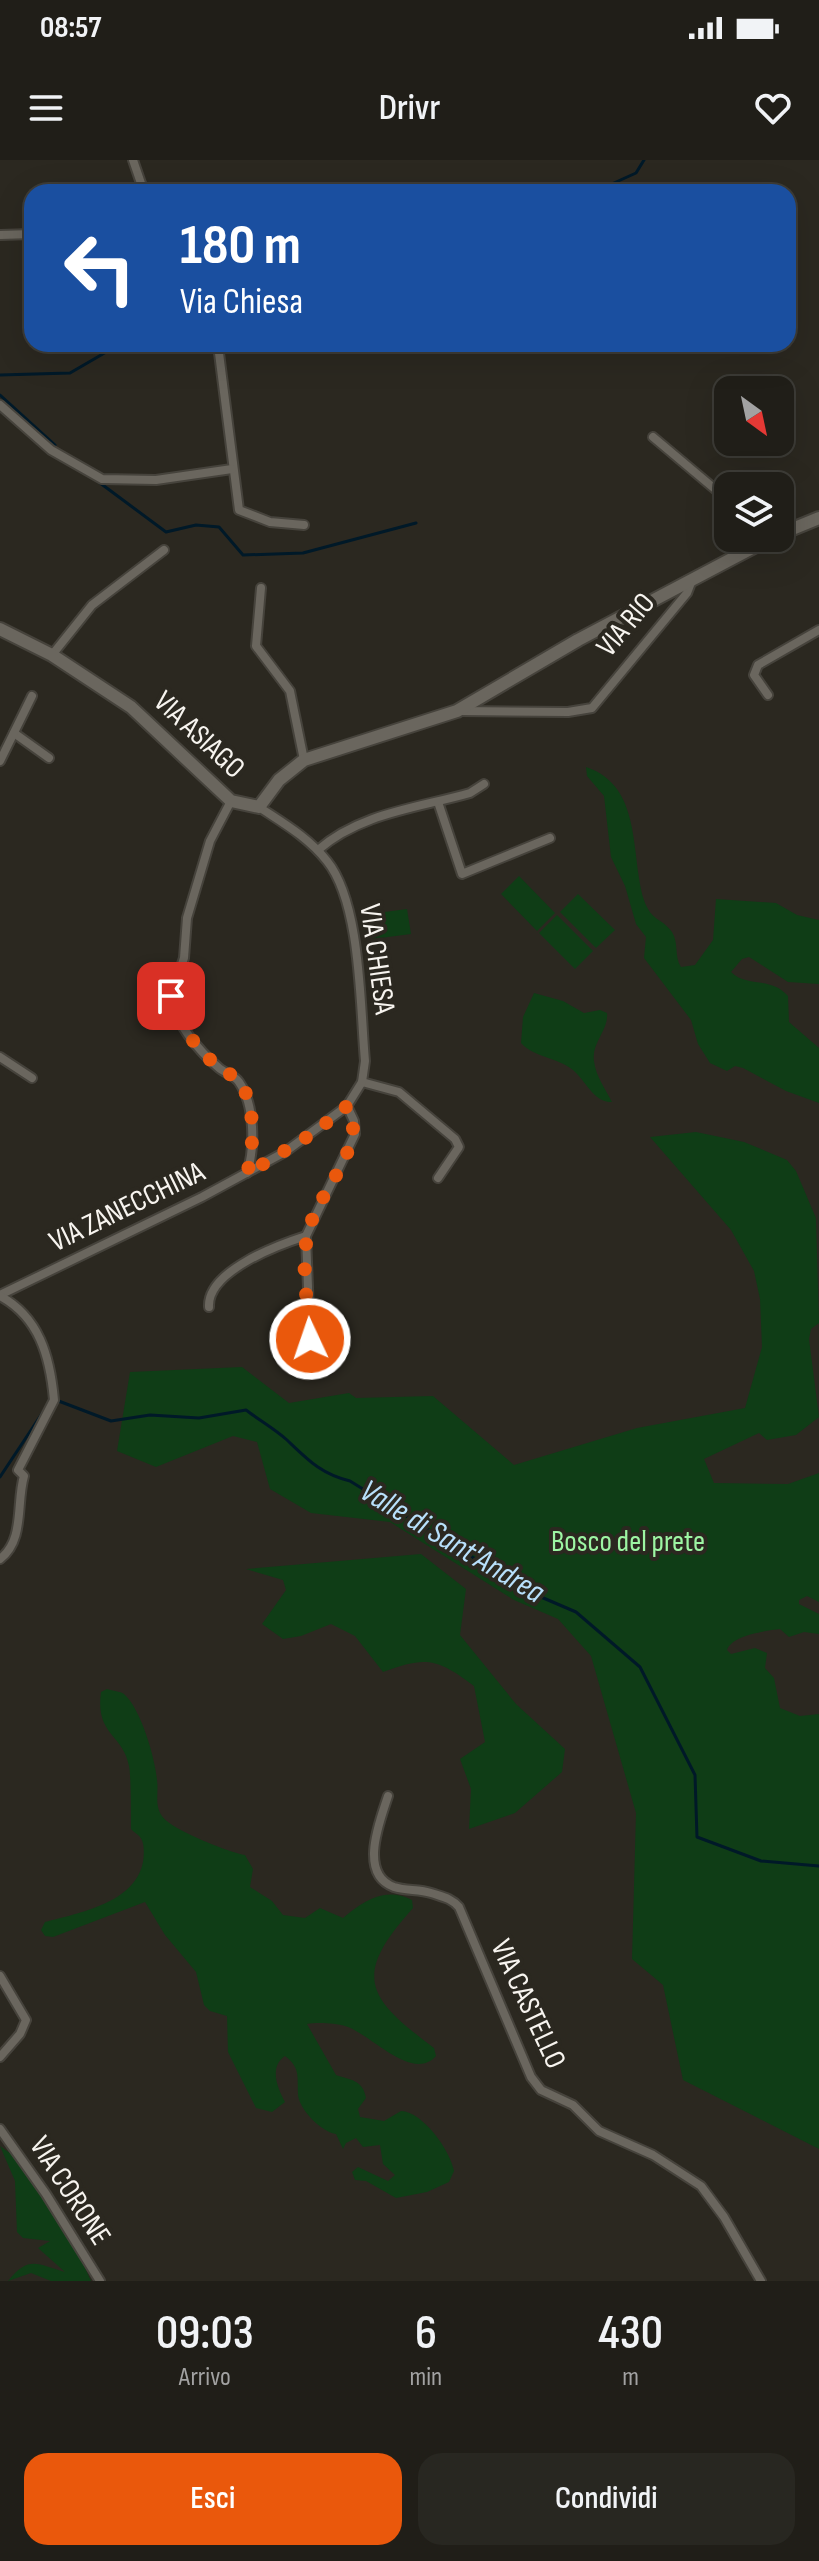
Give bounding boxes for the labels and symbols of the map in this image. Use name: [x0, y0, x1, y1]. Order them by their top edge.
north arrow: [714, 376, 794, 456]
street label: VIA RIO: [589, 586, 663, 664]
street label: VIA ASIAGO: [146, 684, 252, 786]
street label: VIA CHIESA: [351, 902, 403, 1017]
pin: [137, 962, 205, 1030]
street label: VIA ZANECCHINA: [44, 1154, 211, 1260]
position arrow: [268, 1297, 352, 1381]
water label: Valle di Sant'Andrea: [353, 1472, 551, 1612]
park label: Bosco del prete: [551, 1524, 705, 1560]
street label: VIA CASTELLO: [482, 1934, 574, 2074]
street label: VIA CORONE: [22, 2130, 118, 2252]

